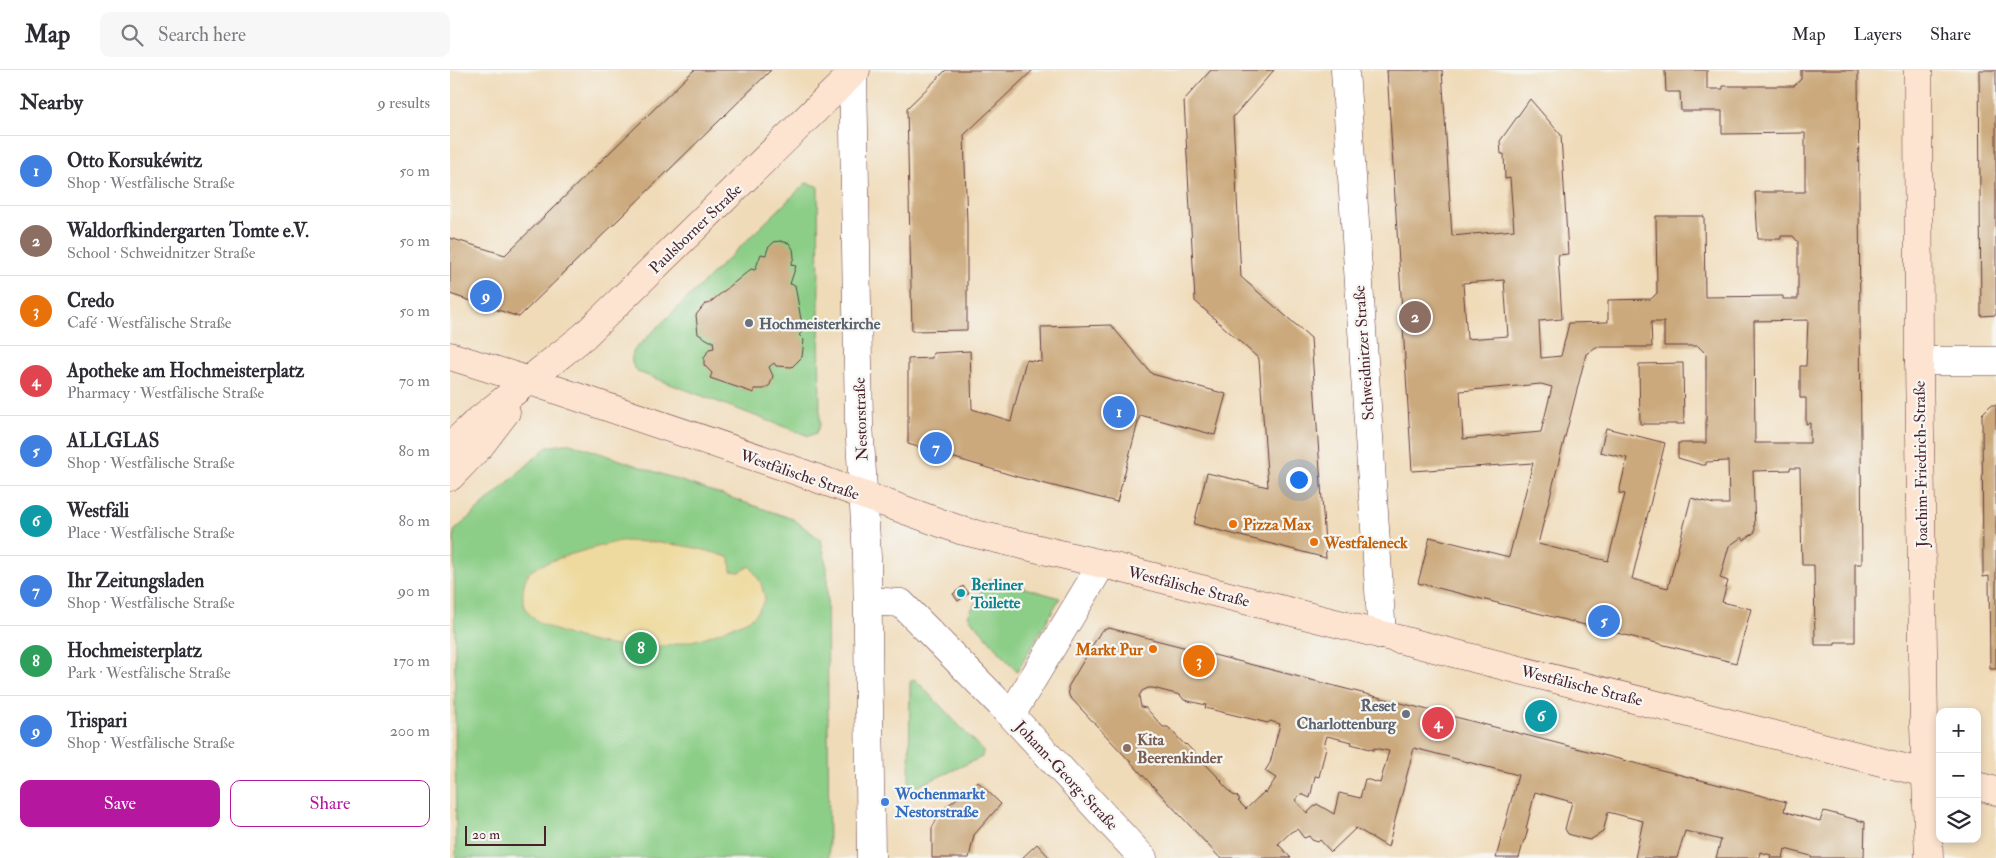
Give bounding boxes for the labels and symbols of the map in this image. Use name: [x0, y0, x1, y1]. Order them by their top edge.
street label: Paulsborner Straße: [645, 179, 746, 278]
pin: 9: [470, 277, 502, 315]
street label: Schweidnitzer Straße: [1349, 284, 1379, 421]
pin: 2: [1399, 298, 1431, 336]
place label: Hochmeisterkirche: [759, 314, 881, 334]
marker: Hochmeisterkirche: [743, 317, 755, 329]
street label: Nestorstraße: [850, 377, 872, 461]
street label: Joachim-Friedrich-Straße: [1910, 380, 1933, 549]
pin: 1: [1103, 393, 1135, 431]
pin: 7: [920, 429, 952, 467]
street label: Westfälische Straße: [737, 445, 862, 505]
your location: [1286, 467, 1312, 493]
place label: Pizza Max: [1243, 515, 1312, 535]
marker: Pizza Max: [1227, 518, 1239, 530]
place label: Westfaleneck: [1323, 533, 1408, 553]
marker: Westfaleneck: [1308, 536, 1320, 548]
street label: Westfälische Straße: [1125, 562, 1252, 612]
place label: Berliner Toilette: [970, 575, 1024, 613]
marker: Berliner Toilette: [955, 587, 967, 599]
pin: 5: [1588, 602, 1620, 640]
pin: 8: [625, 629, 657, 667]
place label: Markt Pur: [1074, 640, 1144, 660]
pin: 3: [1183, 642, 1215, 680]
marker: Markt Pur: [1147, 643, 1159, 655]
street label: Westfälische Straße: [1518, 661, 1645, 711]
place label: Reset Charlottenburg: [1297, 696, 1397, 735]
pin: 6: [1525, 697, 1557, 735]
pin: 4: [1422, 704, 1454, 742]
marker: Reset Charlottenburg: [1400, 708, 1412, 720]
street label: Johann-Georg-Straße: [1009, 716, 1122, 835]
place label: Kita Beerenkinder: [1137, 730, 1223, 768]
marker: Kita Beerenkinder: [1121, 742, 1133, 754]
place label: Wochenmarkt Nestorstraße: [894, 784, 986, 822]
marker: Wochenmarkt Nestorstraße: [879, 796, 891, 808]
scale bar: [465, 823, 546, 846]

